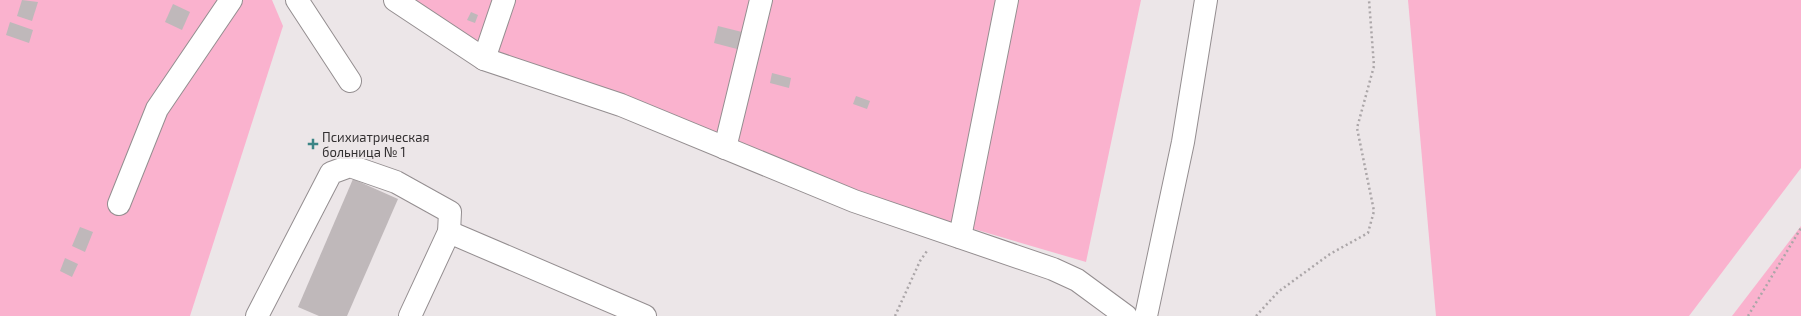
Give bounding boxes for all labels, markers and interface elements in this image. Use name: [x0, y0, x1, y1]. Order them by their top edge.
place label: Психиатрическая больница № 1: [322, 129, 430, 160]
marker: Психиатрическая больница № 1: [307, 138, 319, 150]

